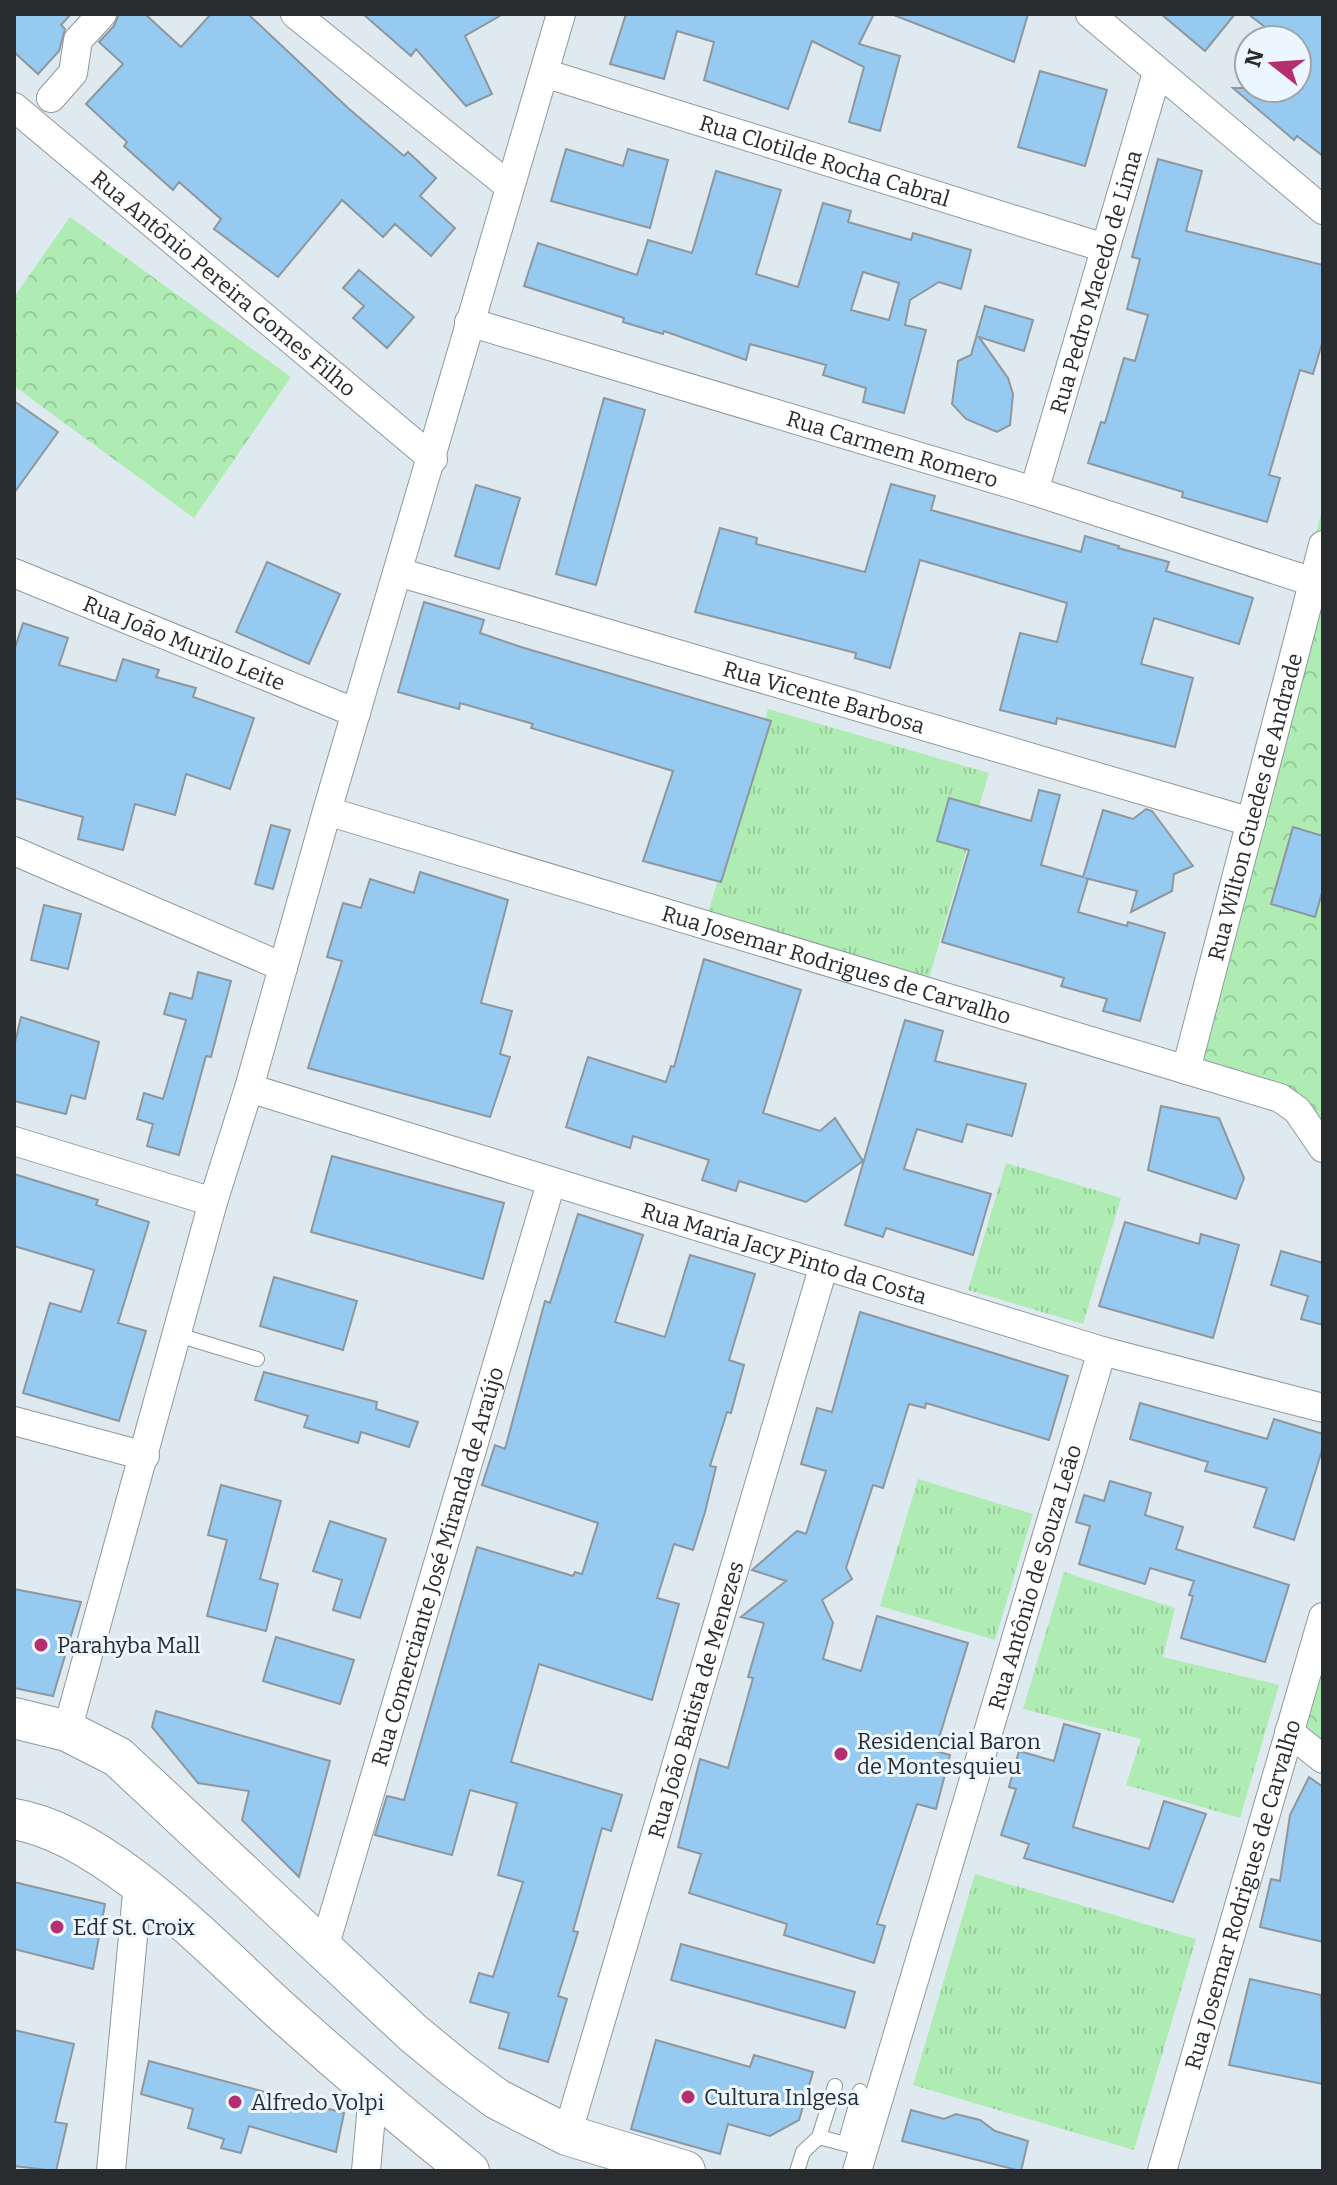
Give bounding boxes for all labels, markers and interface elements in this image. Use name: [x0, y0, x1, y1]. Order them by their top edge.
north arrow: [1233, 24, 1313, 104]
text: N: [1239, 46, 1270, 70]
street label: Rua Clotilde Rocha Cabral: [696, 109, 953, 212]
street label: Rua Pedro Macedo de Lima: [1044, 147, 1147, 417]
street label: Rua Antônio Pereira Gomes Filho: [86, 164, 362, 402]
street label: Rua Carmem Romero: [783, 404, 1001, 493]
street label: Rua João Murilo Leite: [79, 589, 289, 696]
street label: Rua Wilton Guedes de Andrade: [1202, 650, 1308, 964]
street label: Rua Vicente Barbosa: [720, 655, 928, 739]
street label: Rua Josemar Rodrigues de Carvalho: [659, 899, 1014, 1030]
street label: Rua Maria Jacy Pinto da Costa: [638, 1196, 930, 1310]
street label: Rua Comerciante José Miranda de Araújo: [365, 1364, 509, 1769]
street label: Rua Antônio de Souza Leão: [982, 1441, 1087, 1713]
street label: Rua João Batista de Menezes: [642, 1558, 749, 1841]
place label: Parahyba Mall: [57, 1632, 200, 1659]
marker: Parahyba Mall: [32, 1636, 50, 1654]
street label: Rua Josemar Rodrigues de Carvalho: [1179, 1716, 1306, 2073]
place label: Residencial Baron de Montesquieu: [857, 1728, 1041, 1780]
marker: Residencial Baron de Montesquieu: [832, 1745, 850, 1763]
place label: Edf St. Croix: [73, 1914, 195, 1941]
marker: Edf St. Croix: [48, 1918, 66, 1936]
place label: Cultura Inlgesa: [704, 2084, 859, 2111]
marker: Cultura Inlgesa: [679, 2088, 697, 2106]
place label: Alfredo Volpi: [251, 2089, 385, 2116]
marker: Alfredo Volpi: [226, 2093, 244, 2111]

